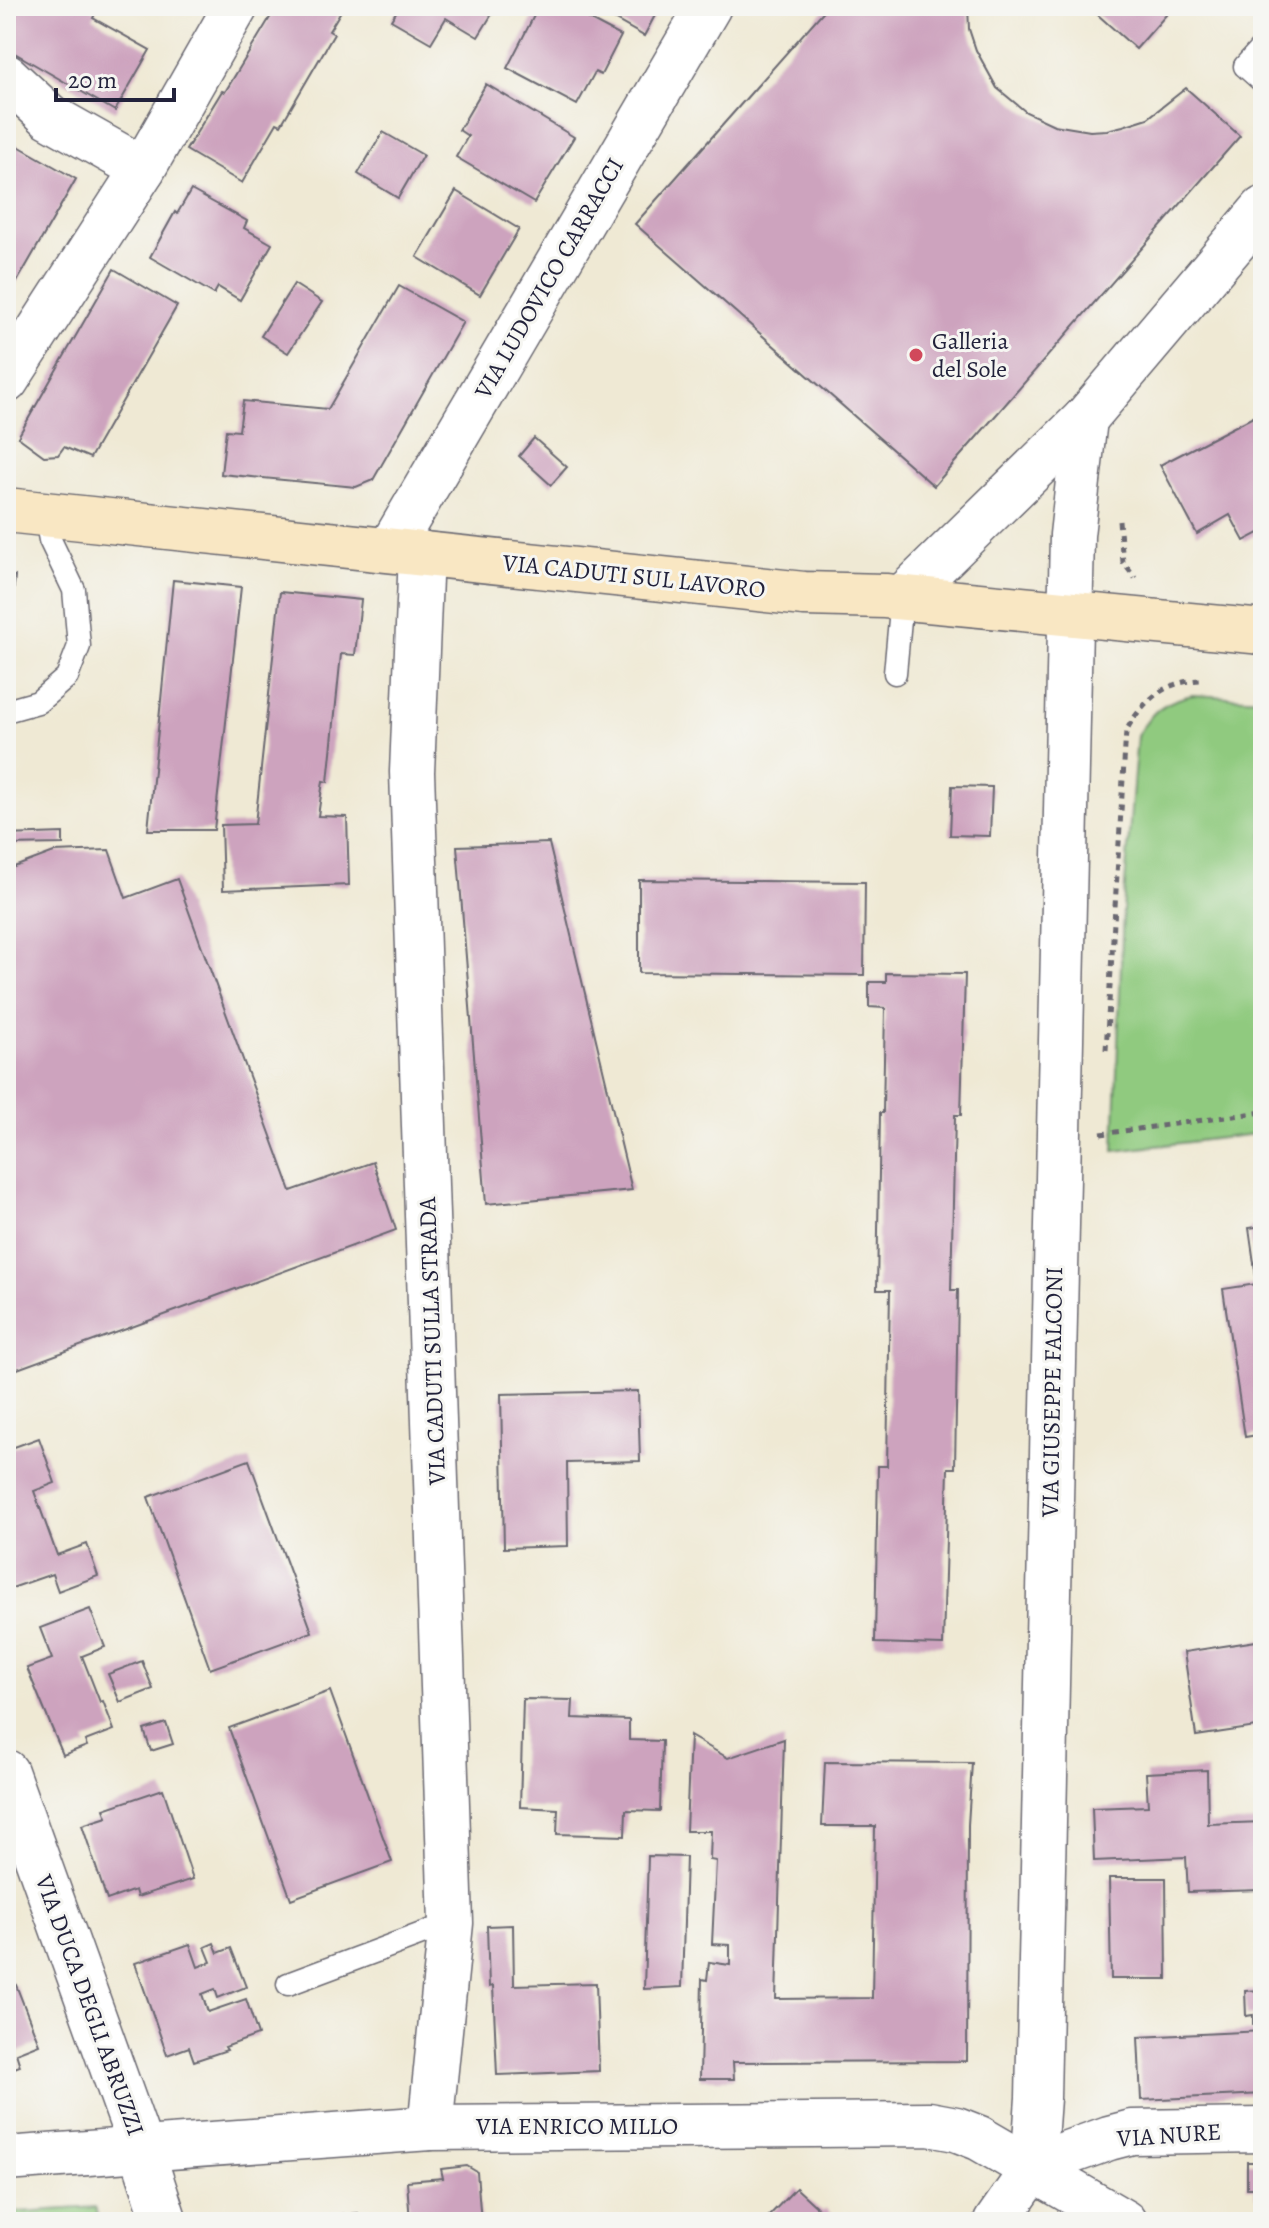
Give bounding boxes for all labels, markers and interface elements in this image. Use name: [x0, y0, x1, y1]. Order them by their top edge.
scale bar: [56, 52, 174, 102]
text: 20 m: [68, 64, 117, 96]
street label: VIA LUDOVICO CARRACCI: [466, 152, 631, 405]
place label: Galleria del Sole: [932, 325, 1009, 385]
marker: Galleria del Sole: [907, 346, 925, 364]
street label: VIA CADUTI SUL LAVORO: [500, 546, 767, 606]
street label: VIA CADUTI SULLA STRADA: [411, 1196, 453, 1487]
street label: VIA GIUSEPPE FALCONI: [1034, 1267, 1070, 1518]
street label: VIA DUCA DEGLI ABRUZZI: [28, 1869, 152, 2140]
street label: VIA ENRICO MILLO: [475, 2110, 678, 2142]
street label: VIA NURE: [1115, 2115, 1222, 2155]

